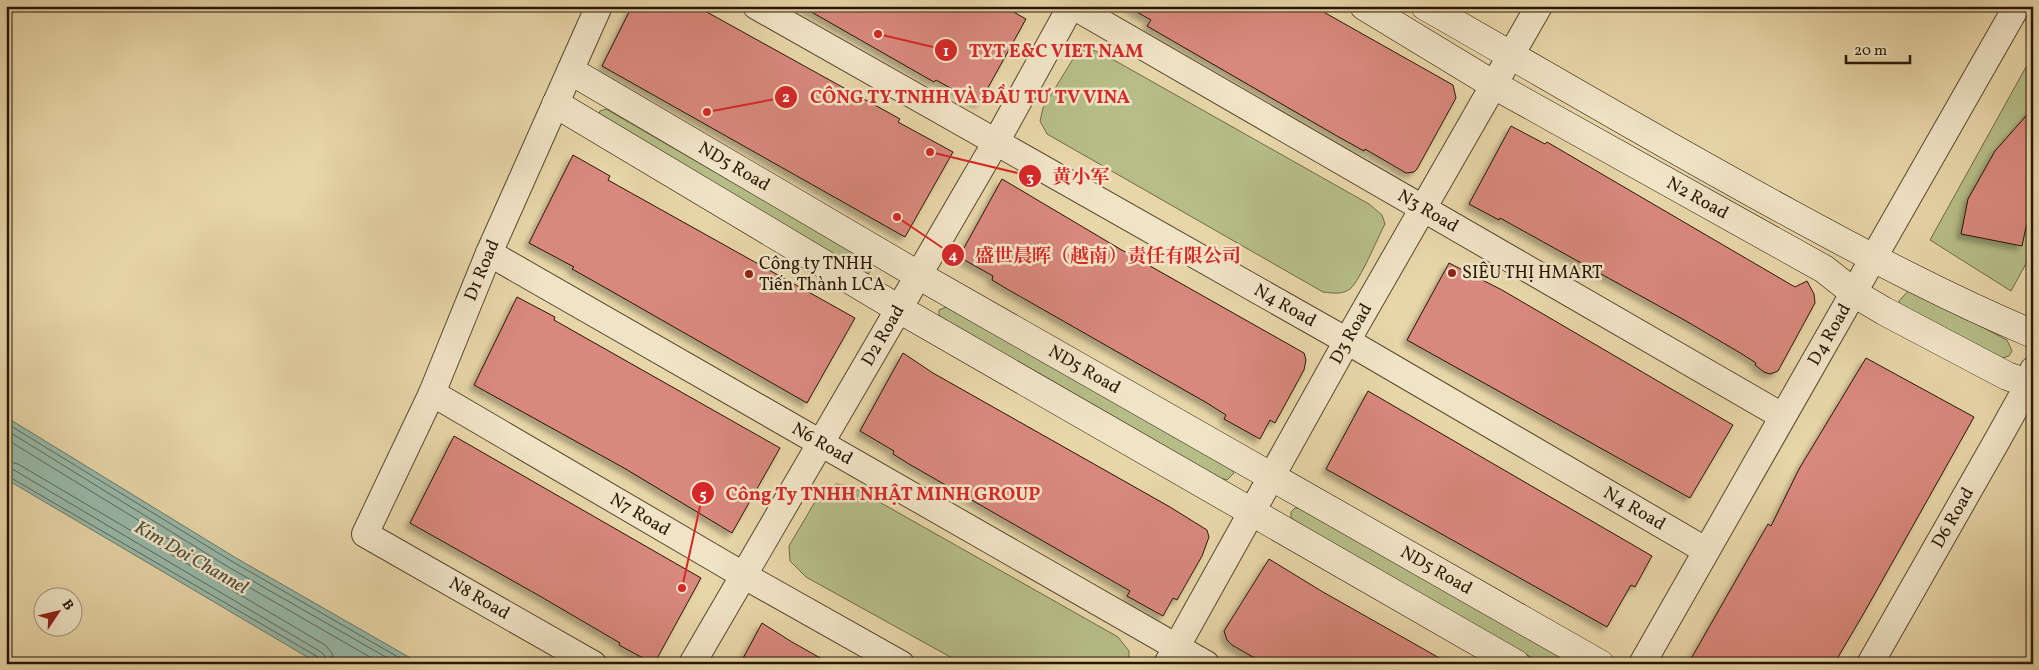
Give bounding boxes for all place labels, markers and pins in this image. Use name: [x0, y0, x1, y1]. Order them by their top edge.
callout: TYT E&C VIET NAM: [933, 33, 1155, 67]
callout: CÔNG TY TNHH VÀ ĐẦU TƯ TV VINA: [774, 80, 1142, 114]
callout: 黄小军: [1018, 159, 1120, 193]
callout: 盛世晨晖（越南）责任有限公司: [940, 238, 1251, 272]
place label: Công ty TNHH Tiến Thành LCA: [759, 252, 886, 298]
place label: SIÊU THỊ HMART: [1462, 261, 1603, 286]
marker: SIÊU THỊ HMART: [1446, 267, 1458, 279]
marker: Công ty TNHH Tiến Thành LCA: [743, 268, 755, 280]
callout: Công Ty TNHH NHẬT MINH GROUP: [690, 476, 1051, 510]

